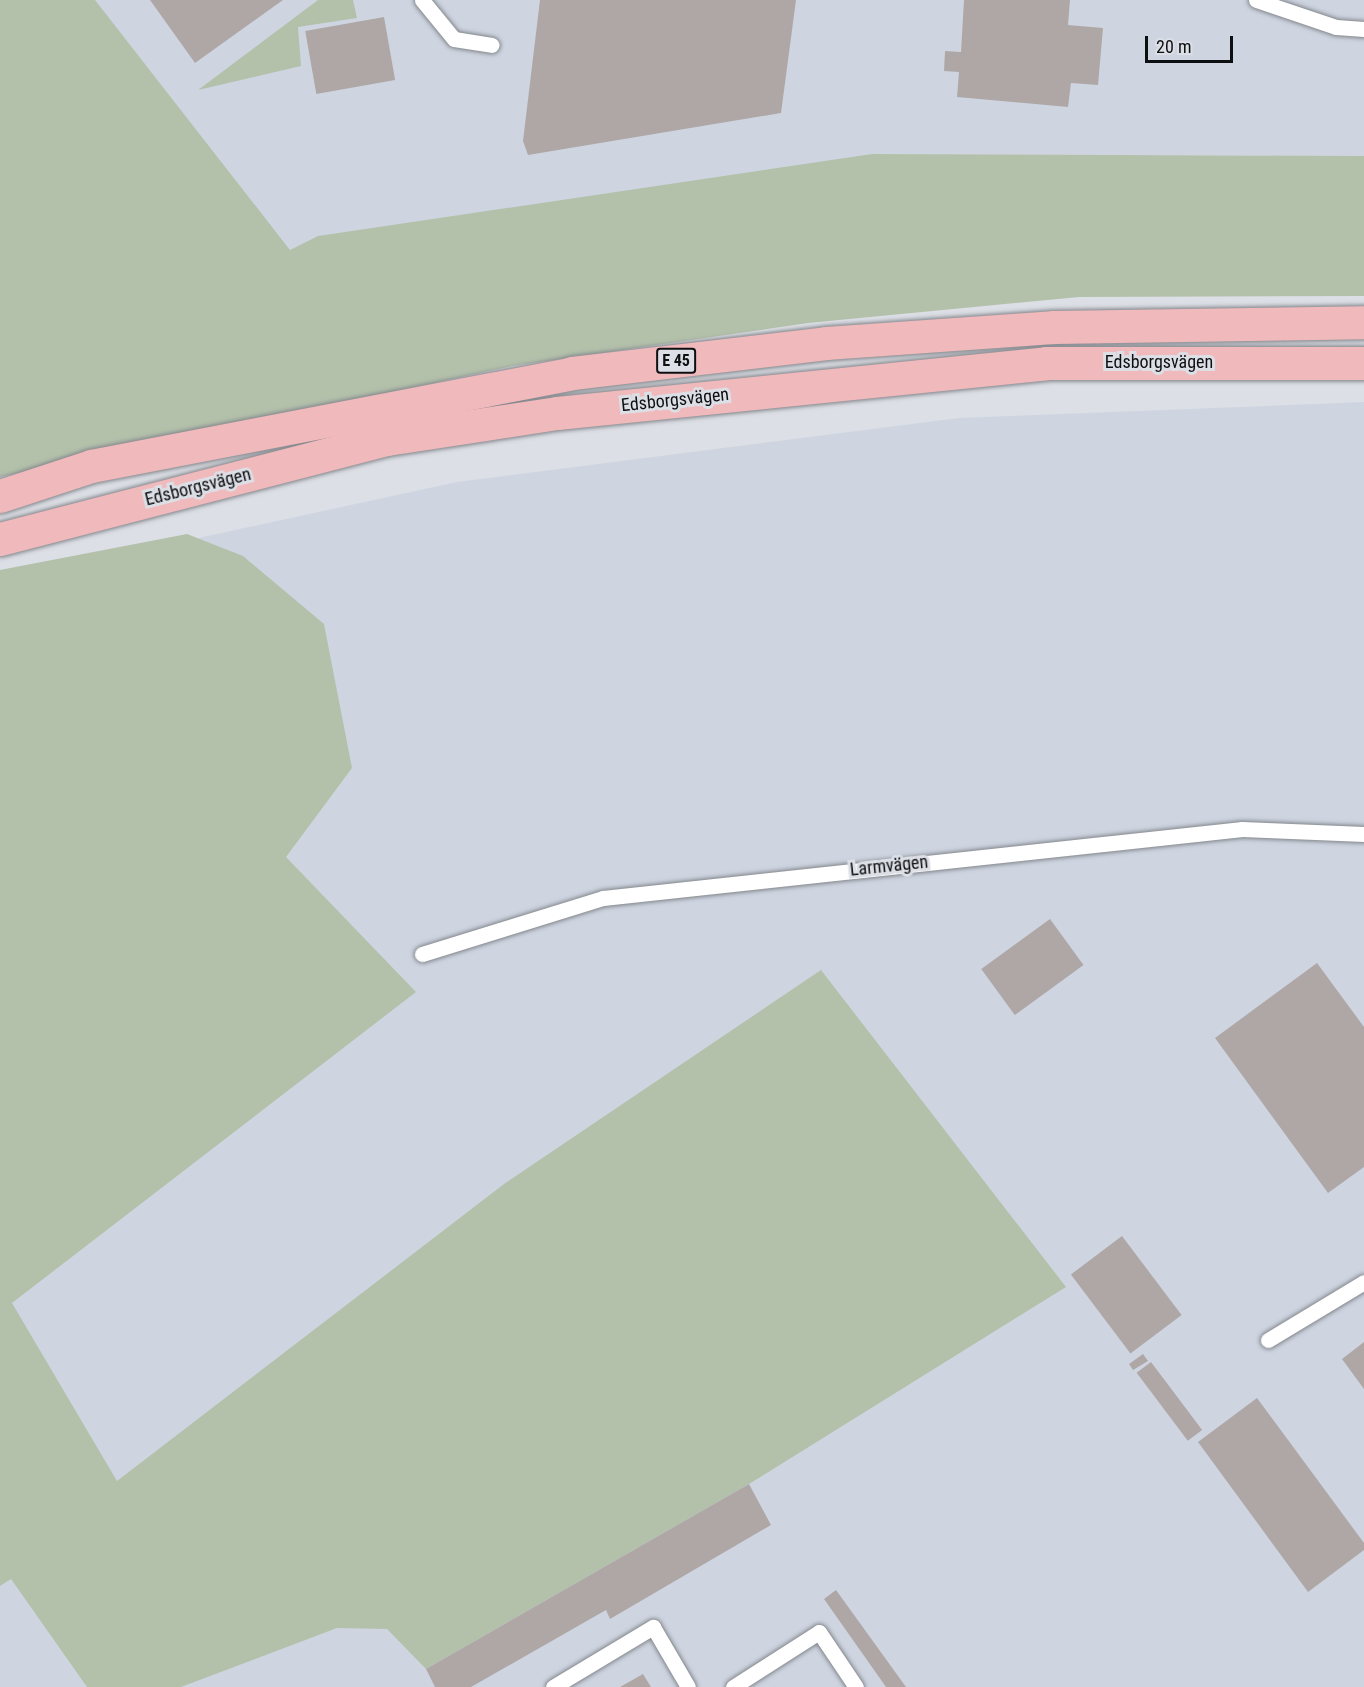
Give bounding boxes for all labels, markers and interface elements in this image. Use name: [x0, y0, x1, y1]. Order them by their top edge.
scale bar: [1148, 24, 1236, 62]
text: 20 m: [1156, 36, 1191, 57]
road number: E 45: [655, 348, 697, 374]
street label: Edsborgsvägen: [1105, 351, 1213, 373]
street label: Edsborgsvägen: [620, 384, 730, 416]
street label: Edsborgsvägen: [143, 463, 253, 511]
street label: Larmvägen: [849, 851, 929, 881]

